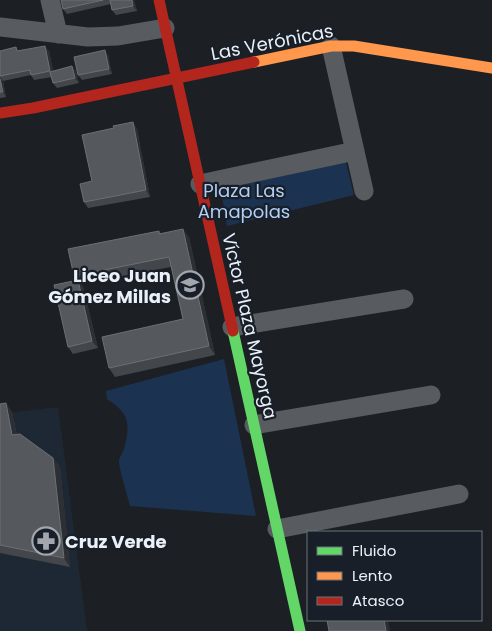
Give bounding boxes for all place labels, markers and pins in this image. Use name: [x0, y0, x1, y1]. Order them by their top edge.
place label: Liceo Juan Gómez Millas: [48, 263, 171, 309]
school or university icon: Liceo Juan Gómez Millas: [175, 270, 205, 300]
pharmacy icon: Cruz Verde: [31, 526, 61, 556]
place label: Cruz Verde: [65, 529, 167, 554]

